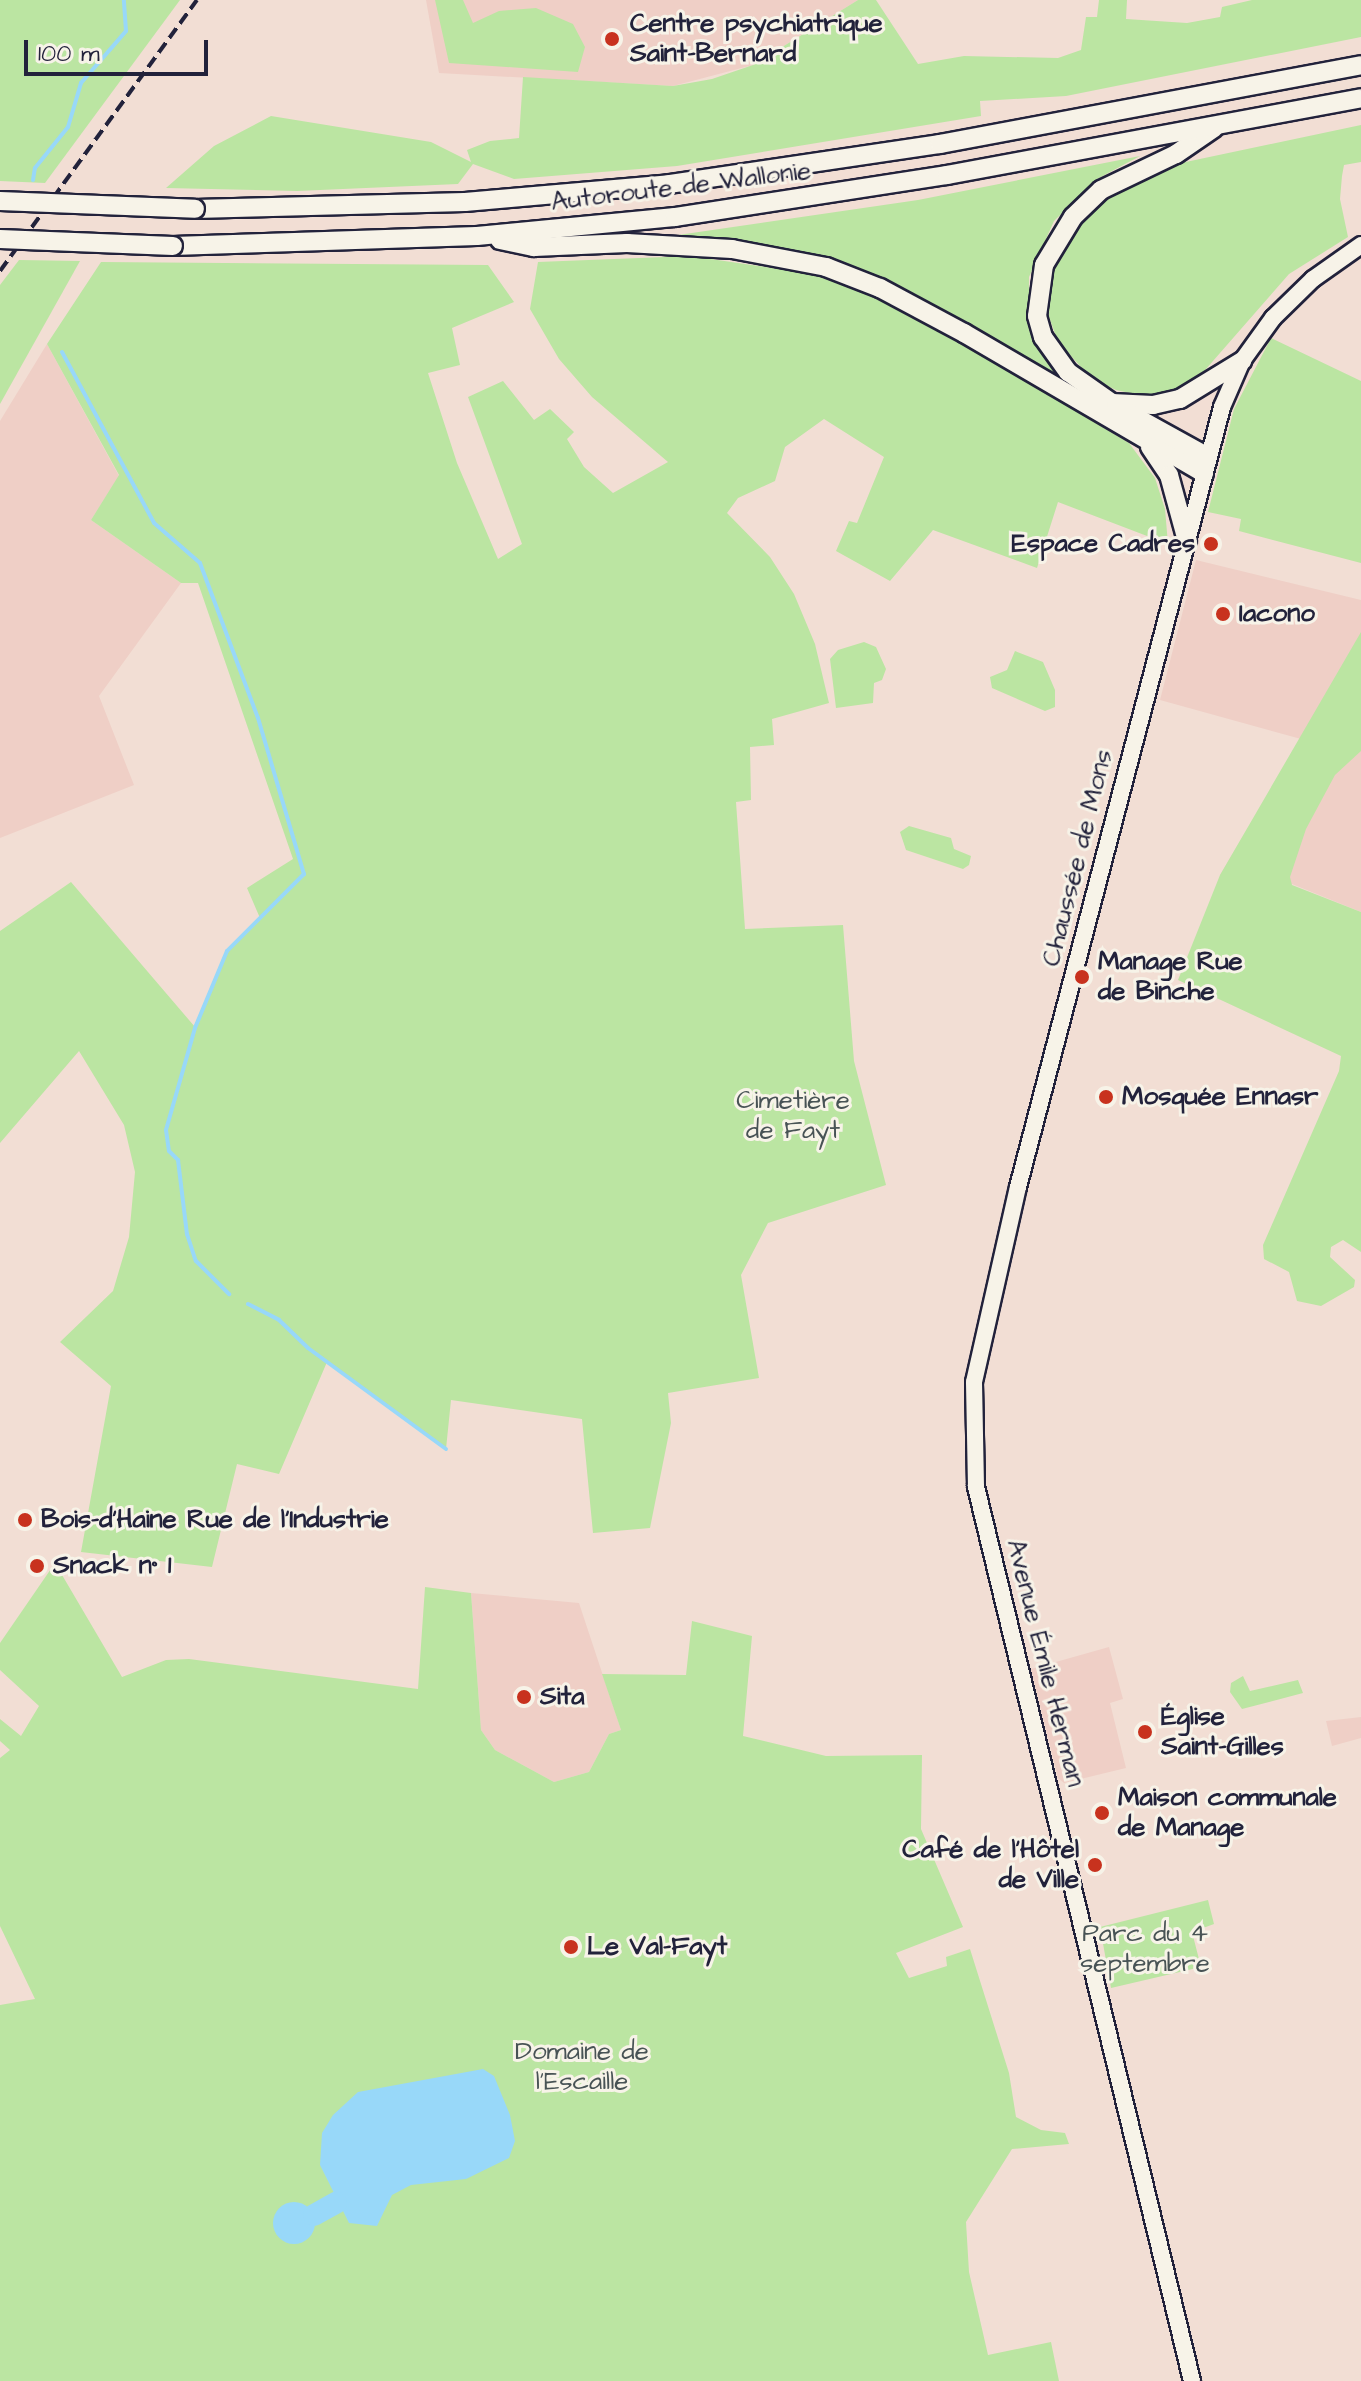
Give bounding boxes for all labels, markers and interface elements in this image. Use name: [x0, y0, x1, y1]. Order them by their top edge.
place label: Centre psychiatrique Saint-Bernard: [630, 8, 883, 70]
scale bar: [28, 24, 212, 74]
marker: Centre psychiatrique Saint-Bernard: [601, 28, 623, 50]
text: 100 m: [38, 37, 100, 71]
street label: Autoroute de Wallonie: [549, 156, 813, 218]
place label: Espace Cadres: [1012, 528, 1195, 560]
marker: Espace Cadres: [1202, 535, 1220, 553]
place label: Iacono: [1239, 598, 1315, 630]
marker: Iacono: [1214, 605, 1232, 623]
street label: Chaussée de Mons: [1036, 746, 1120, 970]
place label: Manage Rue de Binche: [1098, 946, 1243, 1008]
marker: Manage Rue de Binche: [1073, 968, 1091, 986]
place label: Mosquée Ennasr: [1122, 1081, 1318, 1113]
park label: Cimetière de Fayt: [736, 1085, 850, 1146]
marker: Mosquée Ennasr: [1097, 1088, 1115, 1106]
place label: Bois-d'Haine Rue de l'Industrie: [41, 1504, 389, 1536]
marker: Bois-d'Haine Rue de l'Industrie: [16, 1511, 34, 1529]
street label: Avenue Émile Herman: [999, 1536, 1091, 1790]
place label: Snack n° 1: [53, 1550, 171, 1582]
marker: Snack n° 1: [28, 1557, 46, 1575]
place label: Sita: [540, 1681, 584, 1713]
marker: Sita: [515, 1688, 533, 1706]
place label: Église Saint-Gilles: [1161, 1701, 1284, 1762]
marker: Église Saint-Gilles: [1136, 1723, 1154, 1741]
place label: Maison communale de Manage: [1118, 1782, 1337, 1844]
marker: Maison communale de Manage: [1093, 1804, 1111, 1822]
place label: Café de l'Hôtel de Ville: [902, 1834, 1079, 1896]
marker: Café de l'Hôtel de Ville: [1086, 1856, 1104, 1874]
park label: Parc du 4 septembre: [1080, 1918, 1210, 1980]
place label: Le Val-Fayt: [587, 1931, 727, 1963]
marker: Le Val-Fayt: [562, 1938, 580, 1956]
park label: Domaine de l'Escaille: [515, 2036, 649, 2098]

